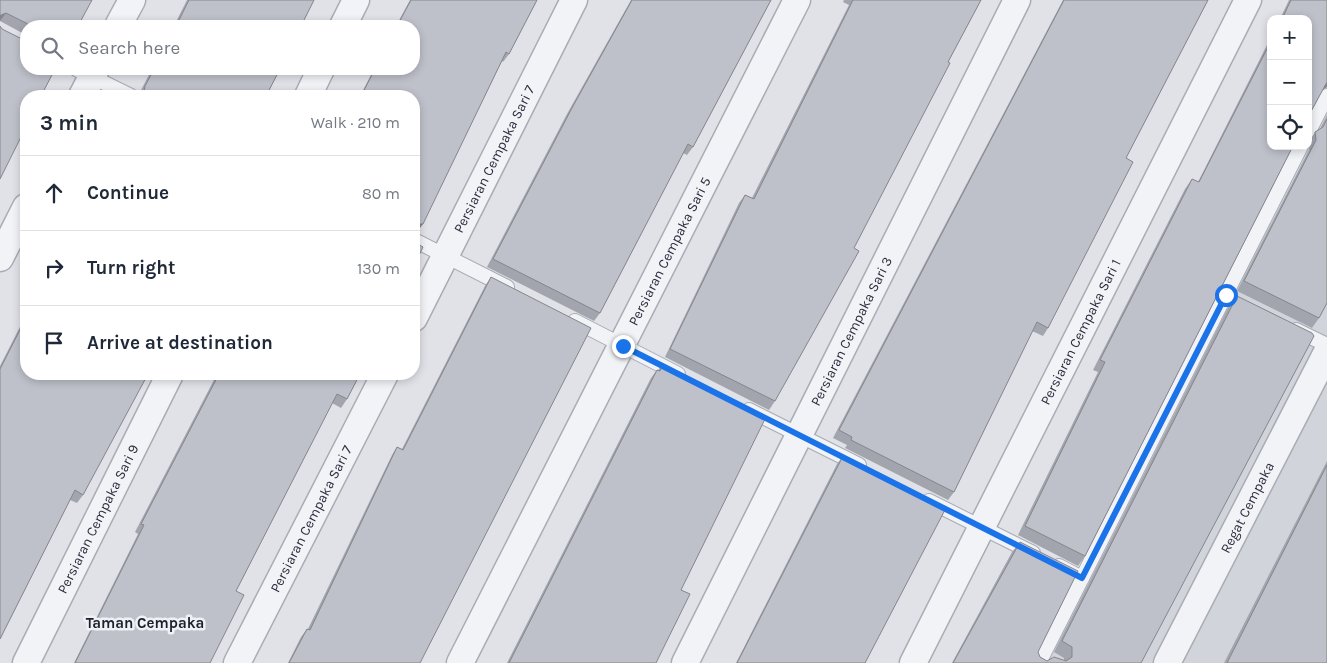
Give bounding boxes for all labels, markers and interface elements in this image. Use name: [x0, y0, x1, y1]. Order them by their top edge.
map controls: [1267, 15, 1312, 150]
button: +: [1267, 15, 1312, 60]
search box: [20, 20, 420, 75]
icon: search: [38, 34, 66, 62]
text: Search here: [78, 37, 180, 59]
button: −: [1267, 60, 1312, 105]
street label: Persiaran Cempaka Sari 7: [450, 82, 539, 236]
button: locate: [1267, 105, 1312, 150]
text: 3 min: [40, 111, 98, 135]
text: Walk · 210 m: [311, 113, 400, 132]
street label: Persiaran Cempaka Sari 5: [625, 174, 715, 328]
icon: ahead: [40, 179, 68, 207]
text: Continue: [87, 182, 169, 204]
text: 80 m: [362, 184, 400, 203]
icon: right: [40, 254, 68, 282]
street label: Persiaran Cempaka Sari 3: [807, 254, 896, 409]
street label: Persiaran Cempaka Sari 1: [1037, 256, 1125, 408]
text: Turn right: [87, 257, 176, 279]
text: 130 m: [357, 259, 400, 278]
route start: [1215, 284, 1238, 307]
icon: arrive: [40, 329, 68, 357]
text: Arrive at destination: [87, 332, 273, 354]
route end: [612, 335, 635, 358]
street label: Persiaran Cempaka Sari 9: [54, 442, 143, 597]
street label: Persiaran Cempaka Sari 7: [267, 442, 356, 595]
street label: Regat Cempaka: [1217, 459, 1278, 556]
district label: Taman Cempaka: [86, 614, 204, 632]

